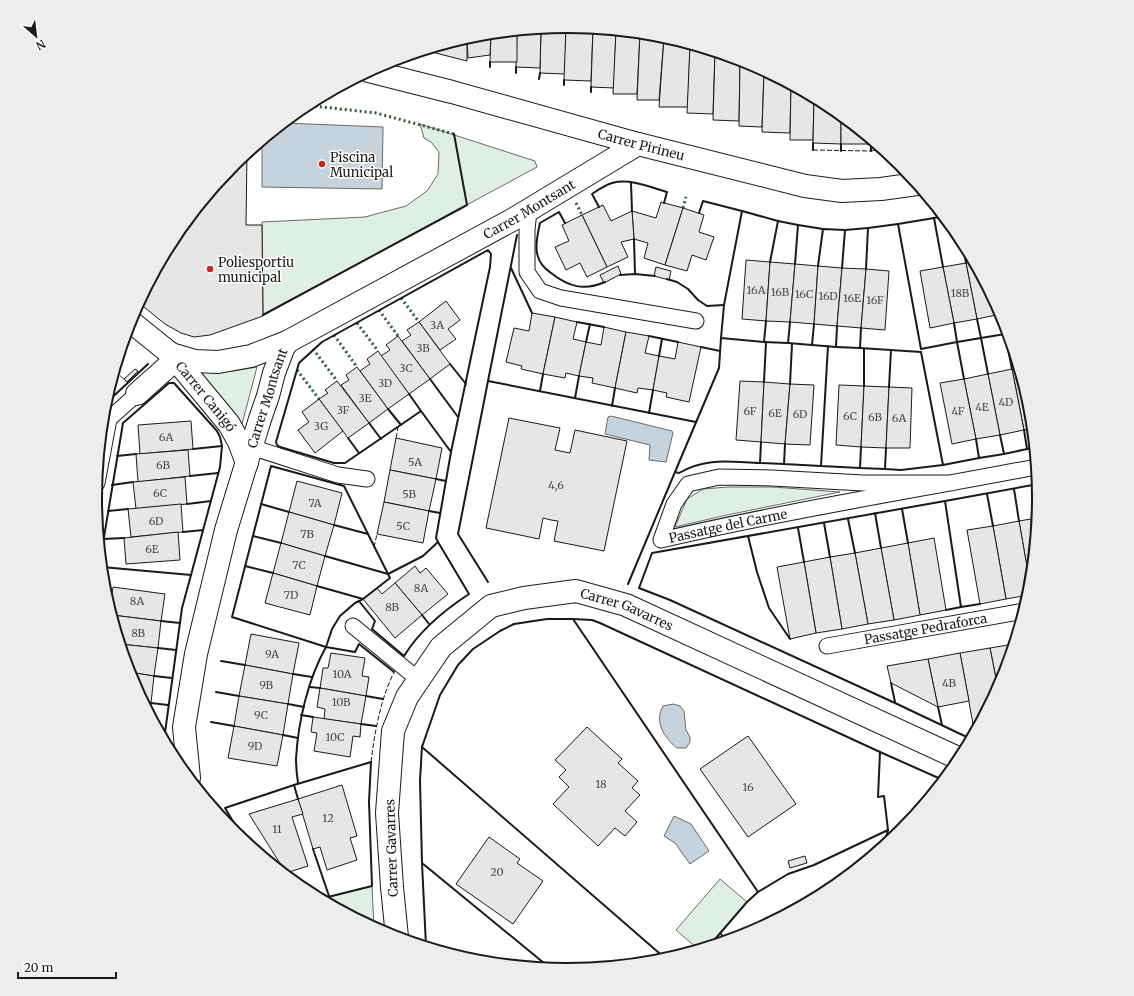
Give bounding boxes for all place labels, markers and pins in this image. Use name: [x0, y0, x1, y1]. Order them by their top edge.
place label: Piscina Municipal: [330, 149, 393, 181]
marker: Piscina Municipal: [317, 159, 327, 169]
place label: Poliesportiu municipal: [218, 254, 294, 286]
marker: Poliesportiu municipal: [205, 264, 215, 274]

